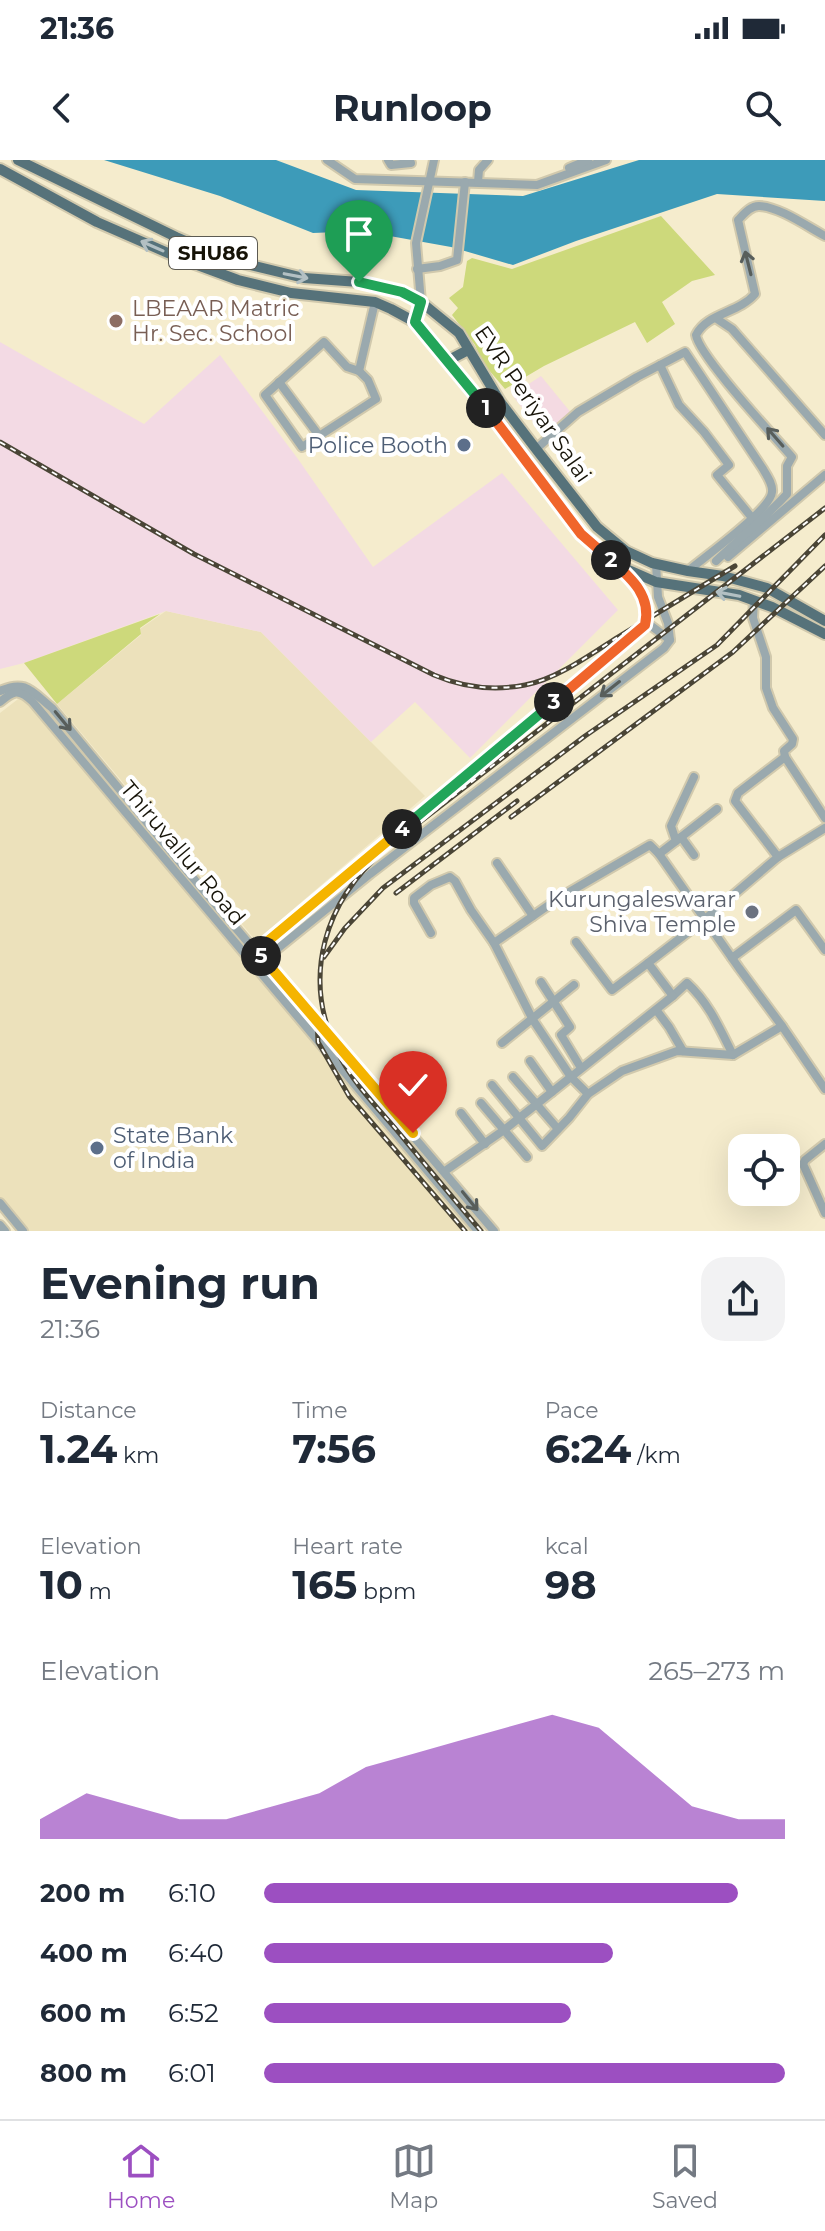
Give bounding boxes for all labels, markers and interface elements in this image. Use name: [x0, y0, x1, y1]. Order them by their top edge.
text: 21:36: [40, 10, 114, 47]
icon: back: [40, 86, 84, 130]
text: Runloop: [333, 86, 492, 130]
icon: search: [741, 86, 785, 130]
pin: [325, 200, 393, 282]
icon: arrive: [337, 212, 381, 256]
road number: SHU86: [169, 237, 257, 269]
one-way arrow: [141, 238, 165, 253]
one-way arrow: [740, 250, 755, 276]
one-way arrow: [283, 269, 308, 284]
place label: LBEAAR Matric Hr. Sec. School: [132, 295, 300, 347]
marker: LBEAAR Matric Hr. Sec. School: [107, 312, 125, 330]
street label: EVR Periyar Salai: [469, 321, 597, 487]
pin: 1: [466, 388, 506, 428]
text: 1: [482, 394, 490, 421]
one-way arrow: [766, 428, 784, 448]
place label: Police Booth: [308, 432, 448, 459]
marker: Police Booth: [455, 436, 473, 454]
pin: 2: [591, 540, 631, 580]
text: 2: [605, 546, 617, 573]
one-way arrow: [716, 585, 741, 600]
one-way arrow: [600, 681, 621, 698]
pin: 3: [534, 682, 574, 722]
text: 3: [547, 688, 561, 715]
one-way arrow: [54, 710, 72, 731]
street label: Thiruvallur Road: [115, 775, 251, 931]
pin: 4: [382, 809, 422, 849]
text: 4: [394, 815, 410, 842]
place label: Kurungaleswarar Shiva Temple: [548, 886, 736, 938]
marker: Kurungaleswarar Shiva Temple: [743, 903, 761, 921]
pin: 5: [241, 936, 281, 976]
text: 5: [254, 942, 268, 969]
pin: [379, 1051, 447, 1133]
icon: check: [391, 1063, 435, 1107]
place label: State Bank of India: [113, 1122, 234, 1174]
map controls: [728, 1134, 800, 1206]
button: locate: [728, 1134, 800, 1206]
marker: State Bank of India: [88, 1139, 106, 1157]
one-way arrow: [461, 1190, 478, 1211]
text: Evening run: [40, 1256, 320, 1310]
button: share: [701, 1257, 785, 1341]
text: 21:36: [40, 1313, 100, 1345]
text: Distance: [40, 1397, 137, 1424]
text: Time: [292, 1397, 348, 1424]
text: Pace: [545, 1397, 599, 1424]
text: 1.24: [40, 1424, 117, 1473]
text: 7:56: [292, 1424, 376, 1473]
text: 6:24: [545, 1424, 631, 1473]
text: km: [117, 1442, 159, 1469]
text: /km: [631, 1442, 681, 1469]
text: Elevation: [40, 1533, 142, 1560]
text: Heart rate: [292, 1533, 403, 1560]
text: kcal: [545, 1533, 589, 1560]
text: 10: [40, 1560, 83, 1609]
text: 165: [292, 1560, 357, 1609]
text: 98: [545, 1560, 597, 1609]
text: m: [83, 1578, 112, 1605]
text: bpm: [357, 1578, 416, 1605]
text: Elevation: [40, 1655, 160, 1687]
text: 265–273 m: [648, 1655, 785, 1687]
text: 200 m: [40, 1877, 125, 1909]
text: 6:10: [168, 1877, 216, 1909]
text: 400 m: [40, 1937, 128, 1969]
text: 6:40: [168, 1937, 224, 1969]
text: 600 m: [40, 1997, 127, 2029]
text: 6:52: [168, 1997, 219, 2029]
text: 800 m: [40, 2057, 127, 2089]
text: 6:01: [168, 2057, 216, 2089]
tab: Home: [107, 2139, 175, 2214]
tab: Map: [389, 2139, 438, 2214]
tab: Saved: [652, 2139, 718, 2214]

